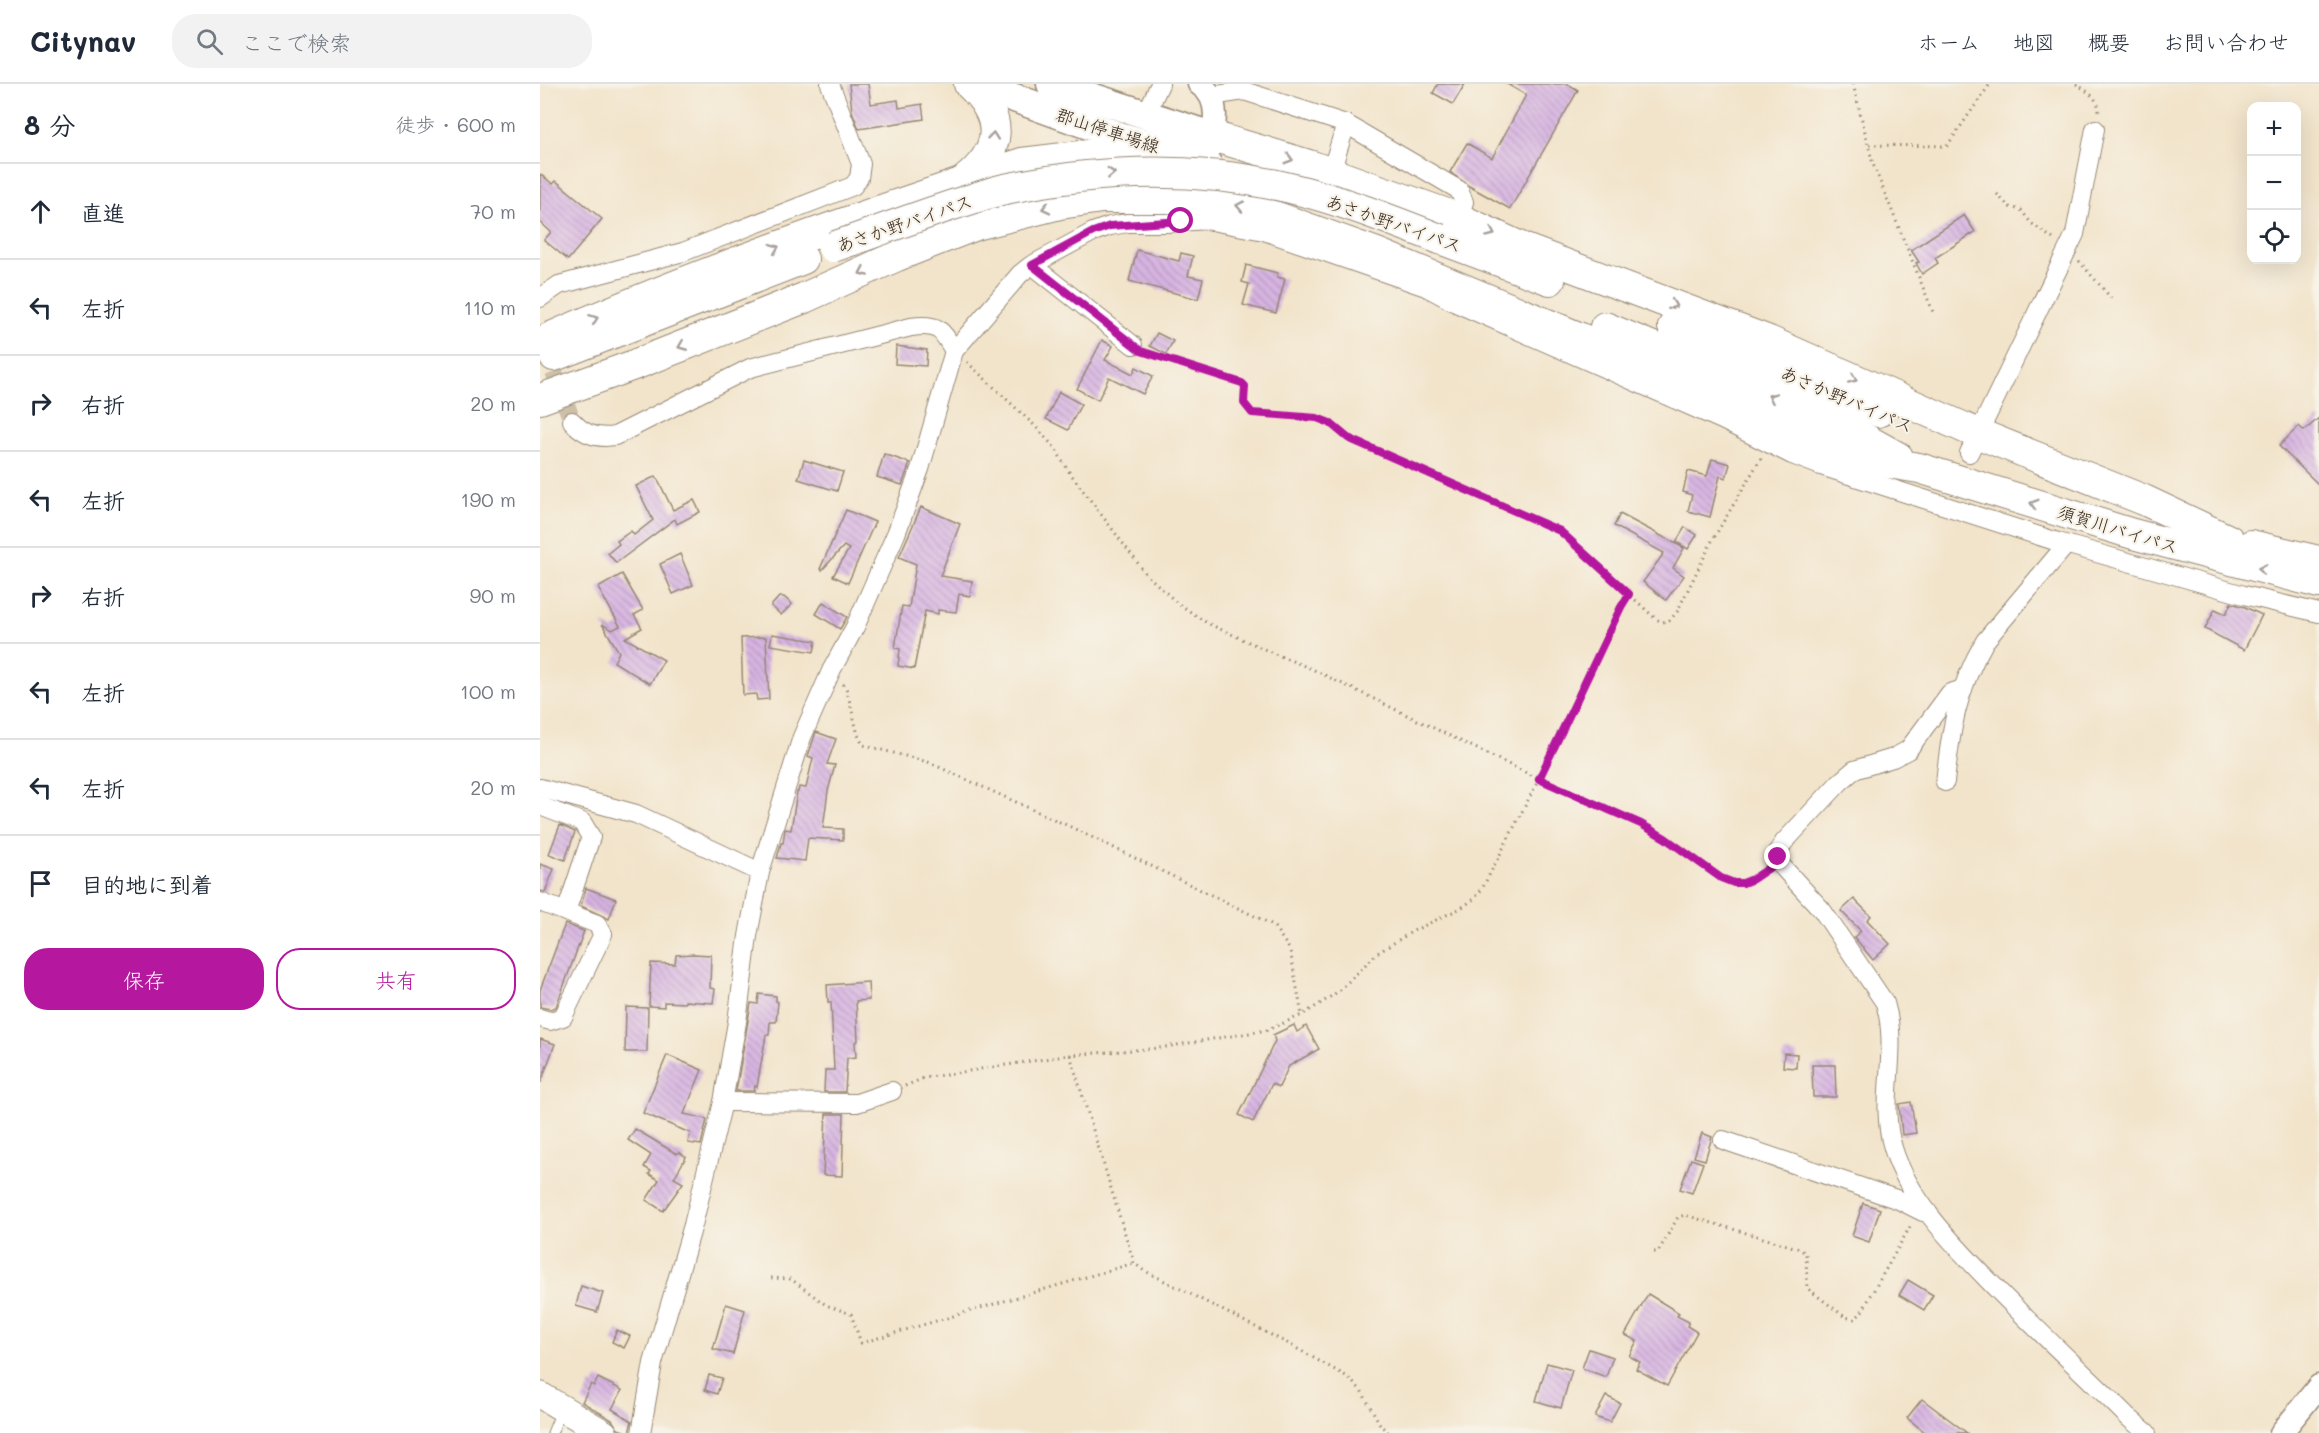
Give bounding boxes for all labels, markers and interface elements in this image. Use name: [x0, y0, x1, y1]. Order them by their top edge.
search box: [172, 14, 592, 68]
text: Citynav: [30, 23, 136, 59]
icon: search: [193, 25, 226, 58]
text: ここで検索: [241, 28, 351, 57]
text: ホーム: [1918, 28, 1980, 55]
text: 地図: [2013, 28, 2055, 55]
text: 概要: [2088, 28, 2130, 55]
text: お問い合わせ: [2163, 28, 2289, 55]
street label: 郡山停車場線: [1053, 102, 1163, 158]
map controls: [2247, 102, 2301, 264]
button: +: [2247, 102, 2301, 156]
text: 8 分: [24, 108, 75, 142]
text: 徒歩 · 600 m: [395, 111, 516, 137]
one-way arrow: [986, 132, 999, 141]
one-way arrow: [1283, 152, 1294, 164]
button: −: [2247, 156, 2301, 210]
one-way arrow: [1107, 167, 1116, 180]
street label: あさか野バイパス: [833, 188, 975, 258]
street label: あさか野バイパス: [1323, 188, 1465, 258]
icon: ahead: [24, 195, 57, 228]
text: 直進: [81, 198, 125, 227]
text: 70 m: [470, 198, 516, 224]
one-way arrow: [1042, 200, 1052, 213]
one-way arrow: [1235, 200, 1245, 213]
route start: [1167, 207, 1193, 233]
button: locate: [2247, 210, 2301, 264]
one-way arrow: [1485, 226, 1496, 238]
one-way arrow: [770, 242, 780, 255]
one-way arrow: [858, 264, 869, 276]
icon: left: [24, 291, 57, 324]
text: 左折: [81, 294, 125, 323]
text: 110 m: [463, 294, 516, 320]
one-way arrow: [1666, 298, 1677, 310]
one-way arrow: [588, 313, 599, 326]
one-way arrow: [678, 339, 689, 351]
street label: あさか野バイパス: [1777, 360, 1917, 438]
one-way arrow: [1847, 372, 1858, 384]
icon: right: [24, 387, 57, 420]
text: 右折: [81, 390, 125, 419]
text: 20 m: [470, 390, 516, 416]
one-way arrow: [1768, 392, 1779, 404]
icon: left: [24, 483, 57, 516]
text: 左折: [81, 486, 125, 515]
text: 190 m: [461, 486, 516, 512]
one-way arrow: [2029, 499, 2040, 511]
street label: 須賀川バイパス: [2054, 499, 2182, 559]
one-way arrow: [2257, 563, 2267, 576]
icon: right: [24, 579, 57, 612]
text: 右折: [81, 582, 125, 611]
text: 90 m: [470, 582, 516, 608]
icon: left: [24, 675, 57, 708]
text: 左折: [81, 678, 125, 707]
text: 100 m: [460, 678, 516, 704]
icon: left: [24, 771, 57, 804]
text: 左折: [81, 774, 125, 803]
text: 20 m: [470, 774, 516, 800]
route end: [1764, 843, 1790, 869]
icon: arrive: [24, 867, 57, 900]
text: 目的地に到着: [81, 870, 213, 899]
button: 保存: [24, 948, 264, 1010]
button: 共有: [276, 948, 516, 1010]

